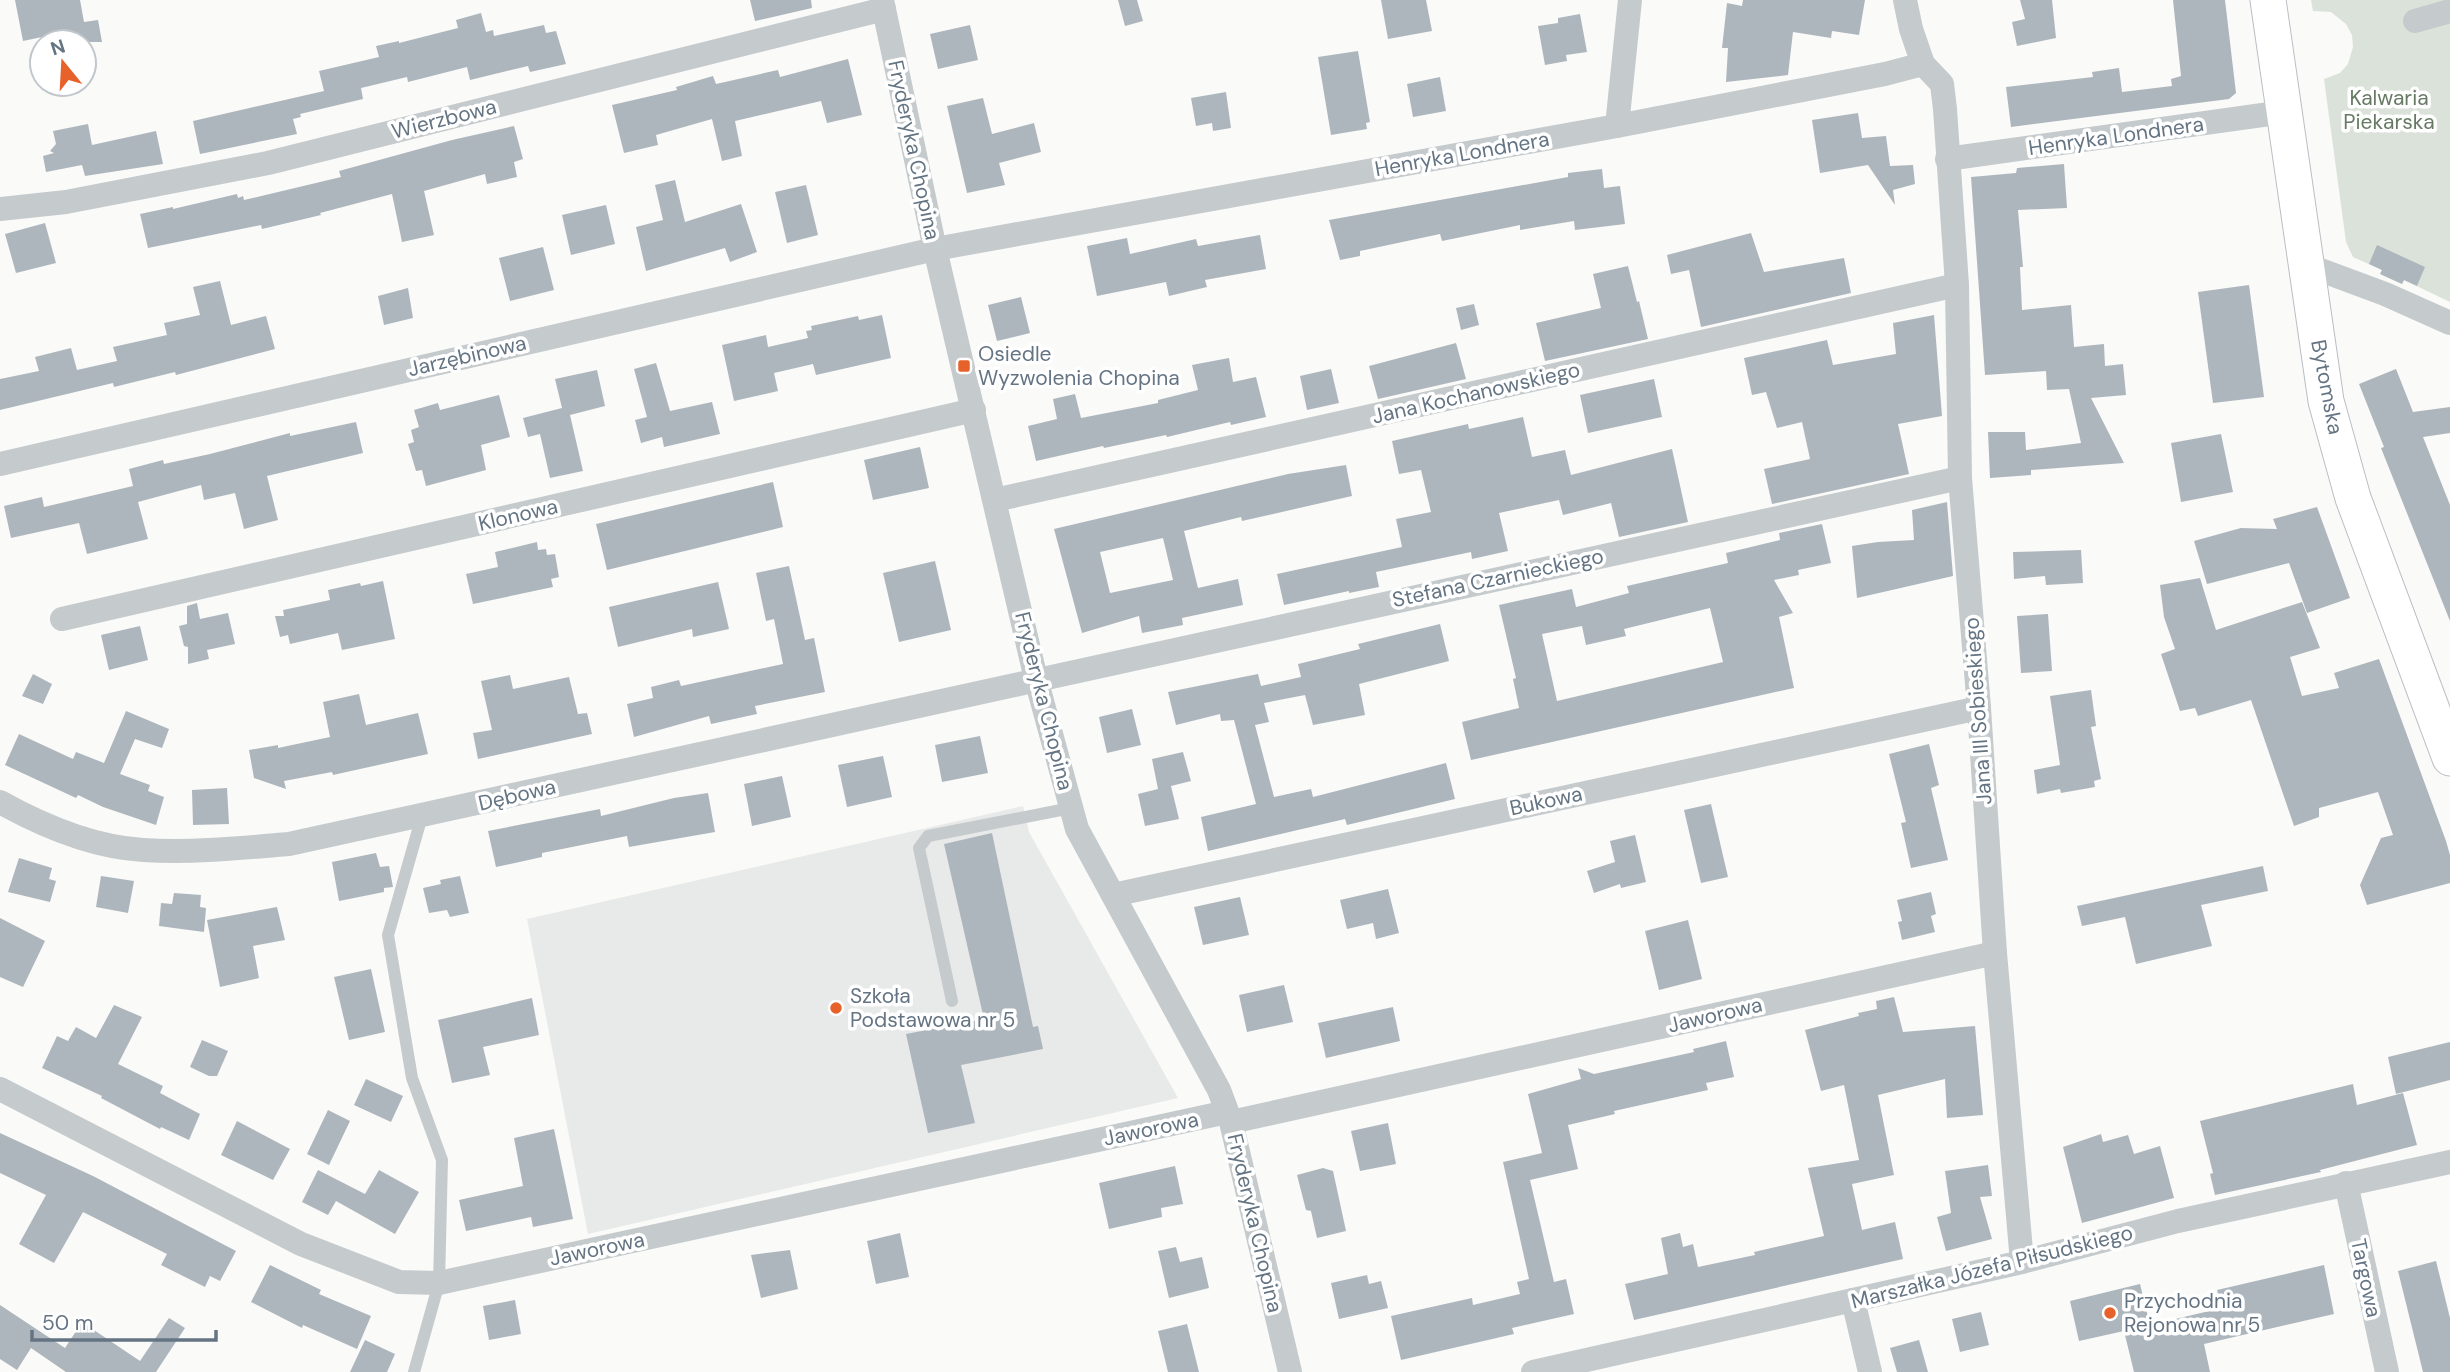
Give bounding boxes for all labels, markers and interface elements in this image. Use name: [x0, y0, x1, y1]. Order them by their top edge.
north arrow: [28, 28, 98, 98]
text: N: [47, 33, 68, 61]
street label: Fryderyka Chopina: [881, 58, 947, 242]
park label: Kalwaria Piekarska: [2343, 84, 2435, 136]
street label: Wierzbowa: [389, 92, 499, 146]
street label: Henryka Londnera: [2027, 110, 2205, 162]
street label: Henryka Londnera: [1373, 125, 1551, 183]
street label: Jarzębinowa: [405, 329, 529, 383]
street label: Bytomska: [2304, 337, 2350, 437]
place label: Osiedle Wyzwolenia Chopina: [978, 340, 1180, 392]
street label: Jana Kochanowskiego: [1369, 355, 1583, 431]
marker: Osiedle Wyzwolenia Chopina: [956, 358, 972, 374]
street label: Klonowa: [476, 492, 560, 538]
street label: Stefana Czarnieckiego: [1390, 542, 1606, 614]
street label: Fryderyka Chopina: [1008, 609, 1080, 793]
street label: Jana III Sobieskiego: [1957, 616, 1999, 806]
street label: Dębowa: [476, 773, 558, 817]
street label: Bukowa: [1507, 780, 1585, 822]
place label: Szkoła Podstawowa nr 5: [850, 982, 1015, 1034]
street label: Jaworowa: [1665, 991, 1765, 1039]
marker: Szkoła Podstawowa nr 5: [828, 1000, 844, 1016]
street label: Jaworowa: [1101, 1105, 1201, 1153]
street label: Fryderyka Chopina: [1221, 1131, 1289, 1315]
street label: Marszałka Józefa Piłsudskiego: [1848, 1218, 2136, 1316]
street label: Jaworowa: [547, 1225, 647, 1273]
street label: Targowa: [2344, 1236, 2388, 1320]
place label: Przychodnia Rejonowa nr 5: [2124, 1287, 2260, 1339]
scale bar: [32, 1298, 215, 1342]
marker: Przychodnia Rejonowa nr 5: [2102, 1305, 2118, 1321]
text: 50 m: [42, 1309, 93, 1337]

